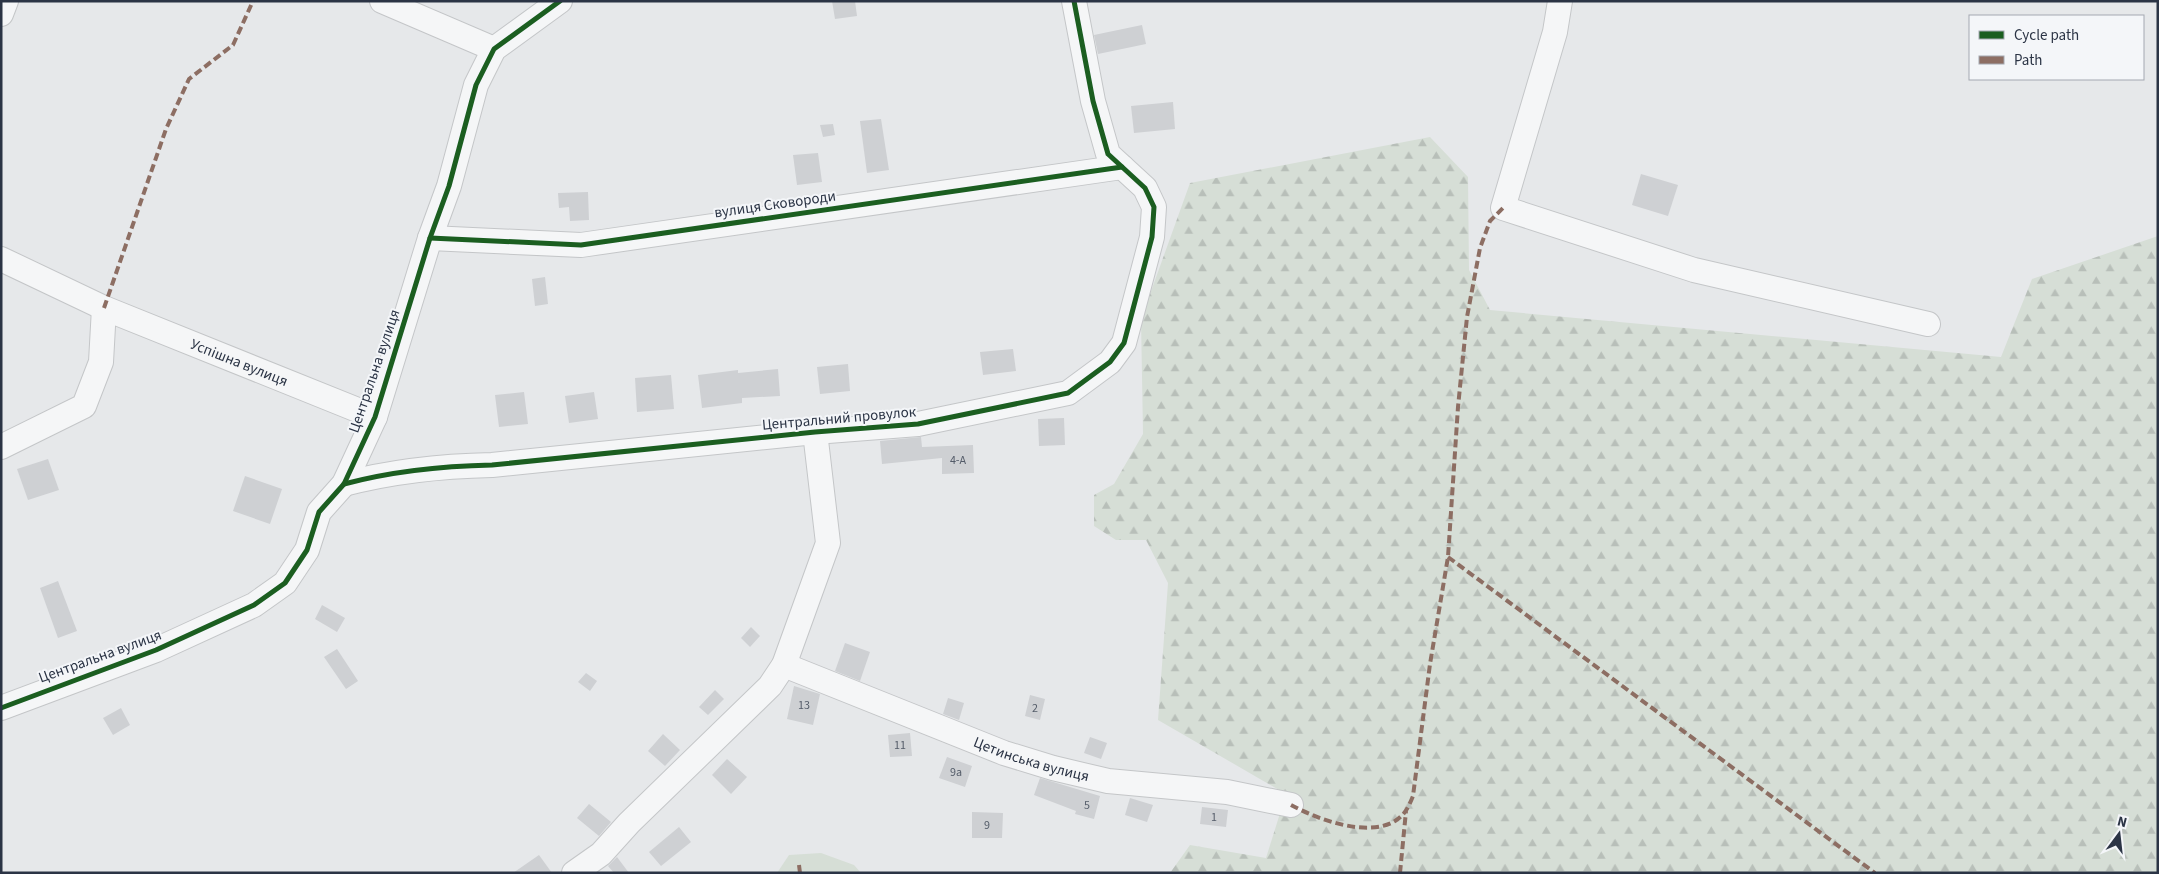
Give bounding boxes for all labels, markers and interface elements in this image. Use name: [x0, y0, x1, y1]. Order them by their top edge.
legend: [1969, 15, 2144, 80]
text: Cycle path: [2014, 25, 2079, 46]
text: Path: [2014, 50, 2042, 71]
street label: вулиця Сковороди: [713, 186, 837, 223]
street label: Центральна вулиця: [343, 307, 405, 436]
street label: Успішна вулиця: [187, 334, 291, 392]
street label: Центральний провулок: [761, 401, 918, 436]
house number: 4-А: [950, 452, 967, 469]
street label: Центральна вулиця: [36, 624, 165, 688]
house number: 13: [798, 697, 810, 714]
house number: 2: [1032, 700, 1038, 717]
street label: Цетинська вулиця: [970, 732, 1091, 787]
house number: 11: [894, 737, 906, 754]
house number: 9а: [950, 764, 962, 781]
house number: 5: [1084, 797, 1090, 814]
house number: 1: [1211, 809, 1217, 826]
north arrow: [2094, 809, 2144, 859]
text: N: [2115, 812, 2129, 833]
house number: 9: [984, 817, 990, 834]

